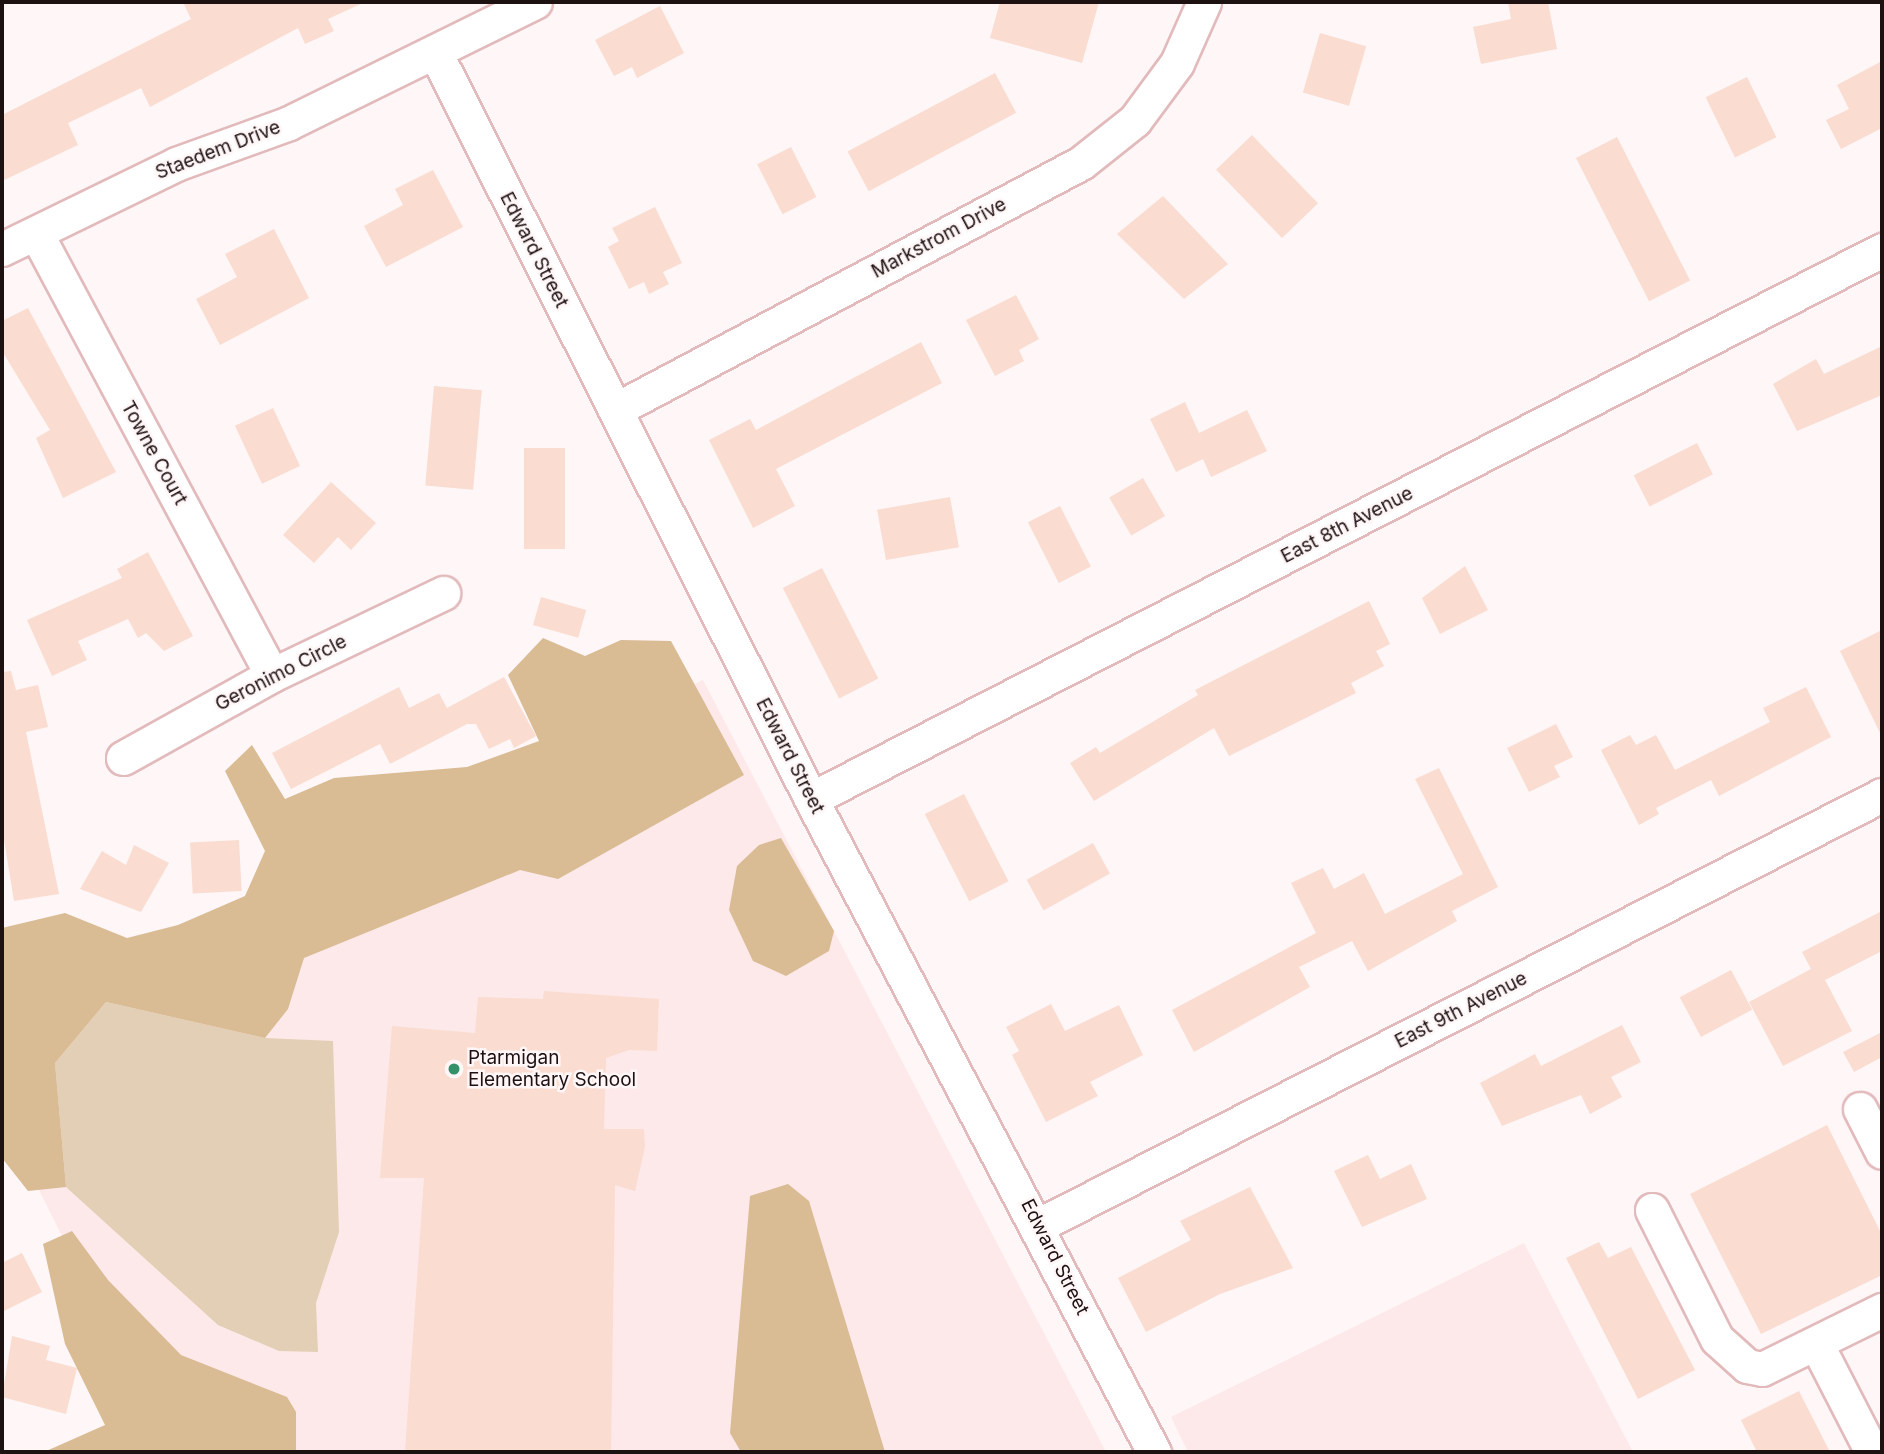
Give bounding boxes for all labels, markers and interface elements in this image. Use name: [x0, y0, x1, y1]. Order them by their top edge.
street label: Staedem Drive: [152, 116, 284, 184]
street label: Edward Street: [495, 188, 573, 312]
street label: Markstrom Drive: [868, 193, 1010, 283]
street label: Towne Court: [116, 397, 192, 509]
street label: East 8th Avenue: [1277, 482, 1417, 568]
street label: Geronimo Circle: [211, 630, 351, 716]
street label: Edward Street: [751, 694, 829, 818]
street label: East 9th Avenue: [1391, 967, 1531, 1053]
place label: Ptarmigan Elementary School: [468, 1047, 636, 1091]
marker: Ptarmigan Elementary School: [446, 1061, 462, 1077]
street label: Edward Street: [1016, 1195, 1094, 1319]

